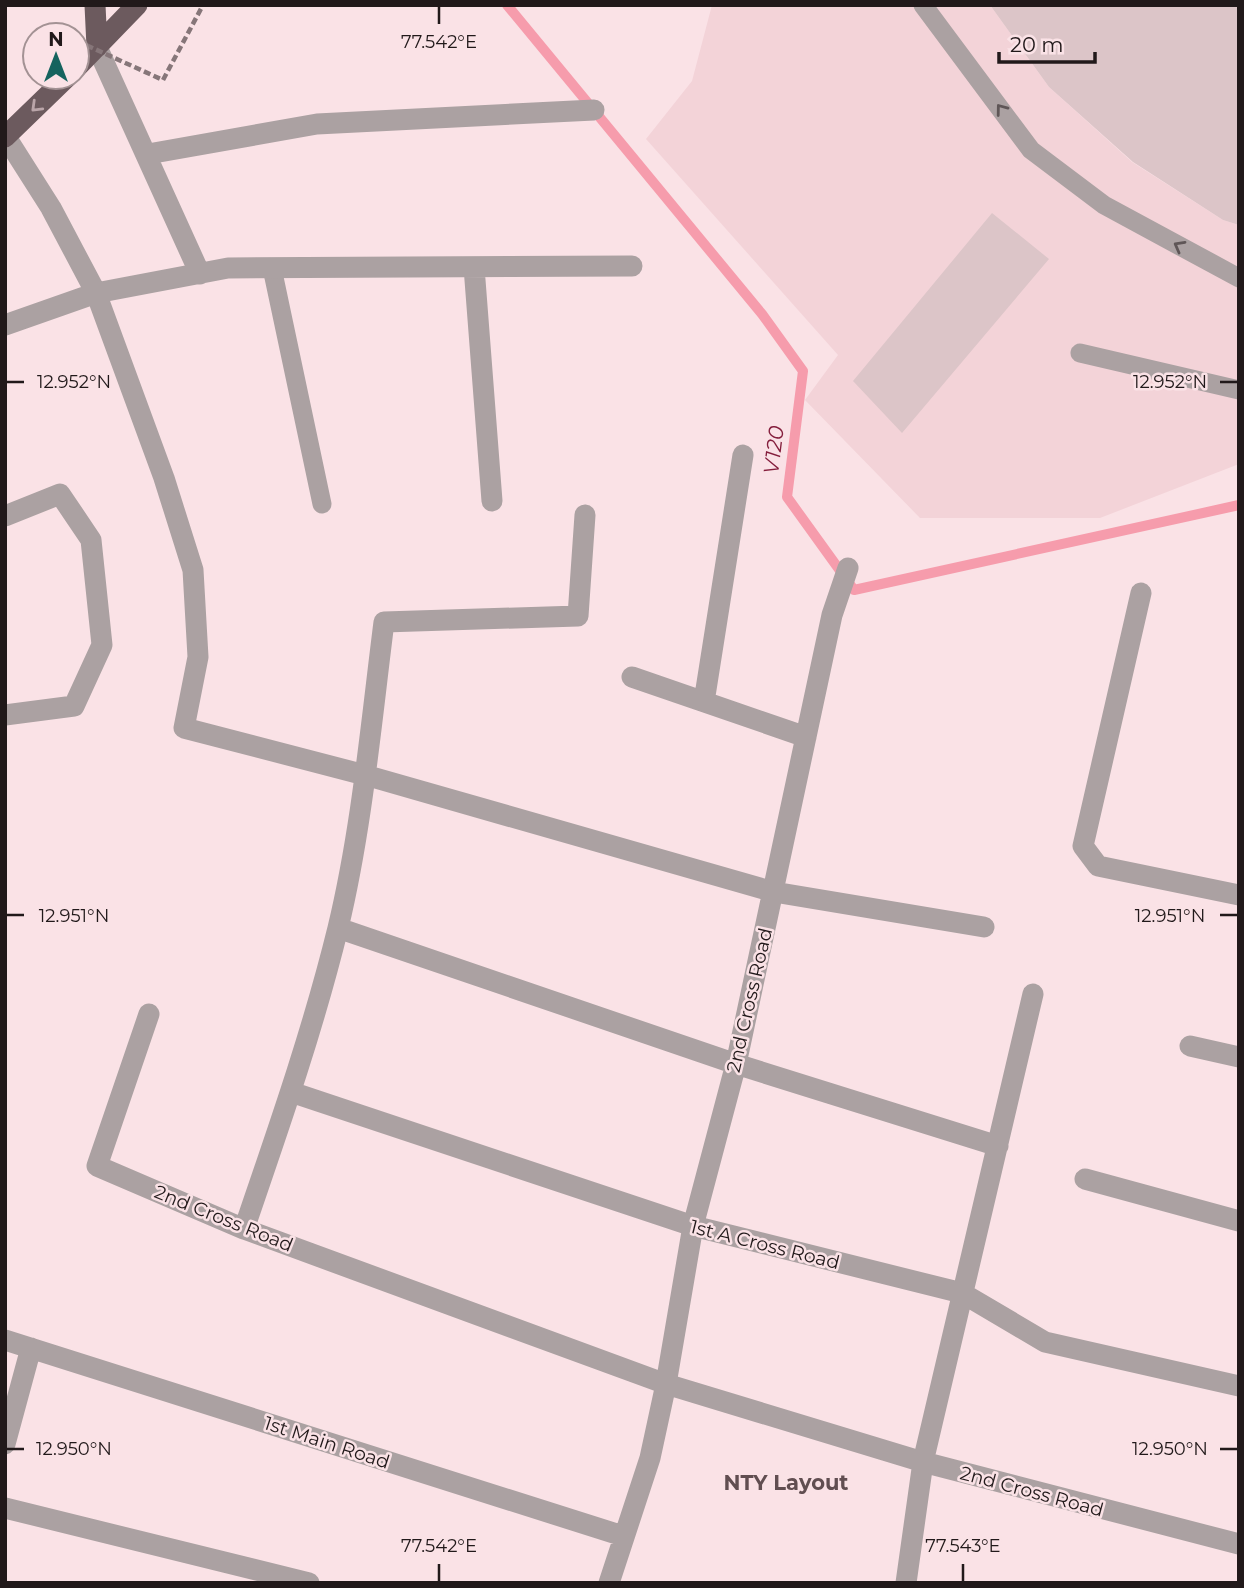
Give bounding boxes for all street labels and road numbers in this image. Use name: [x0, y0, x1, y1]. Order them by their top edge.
street label: 2nd Cross Road: [722, 926, 777, 1075]
street label: 2nd Cross Road: [151, 1180, 296, 1257]
street label: 1st A Cross Road: [688, 1215, 842, 1274]
street label: 1st Main Road: [261, 1411, 393, 1474]
street label: 2nd Cross Road: [958, 1461, 1106, 1522]

